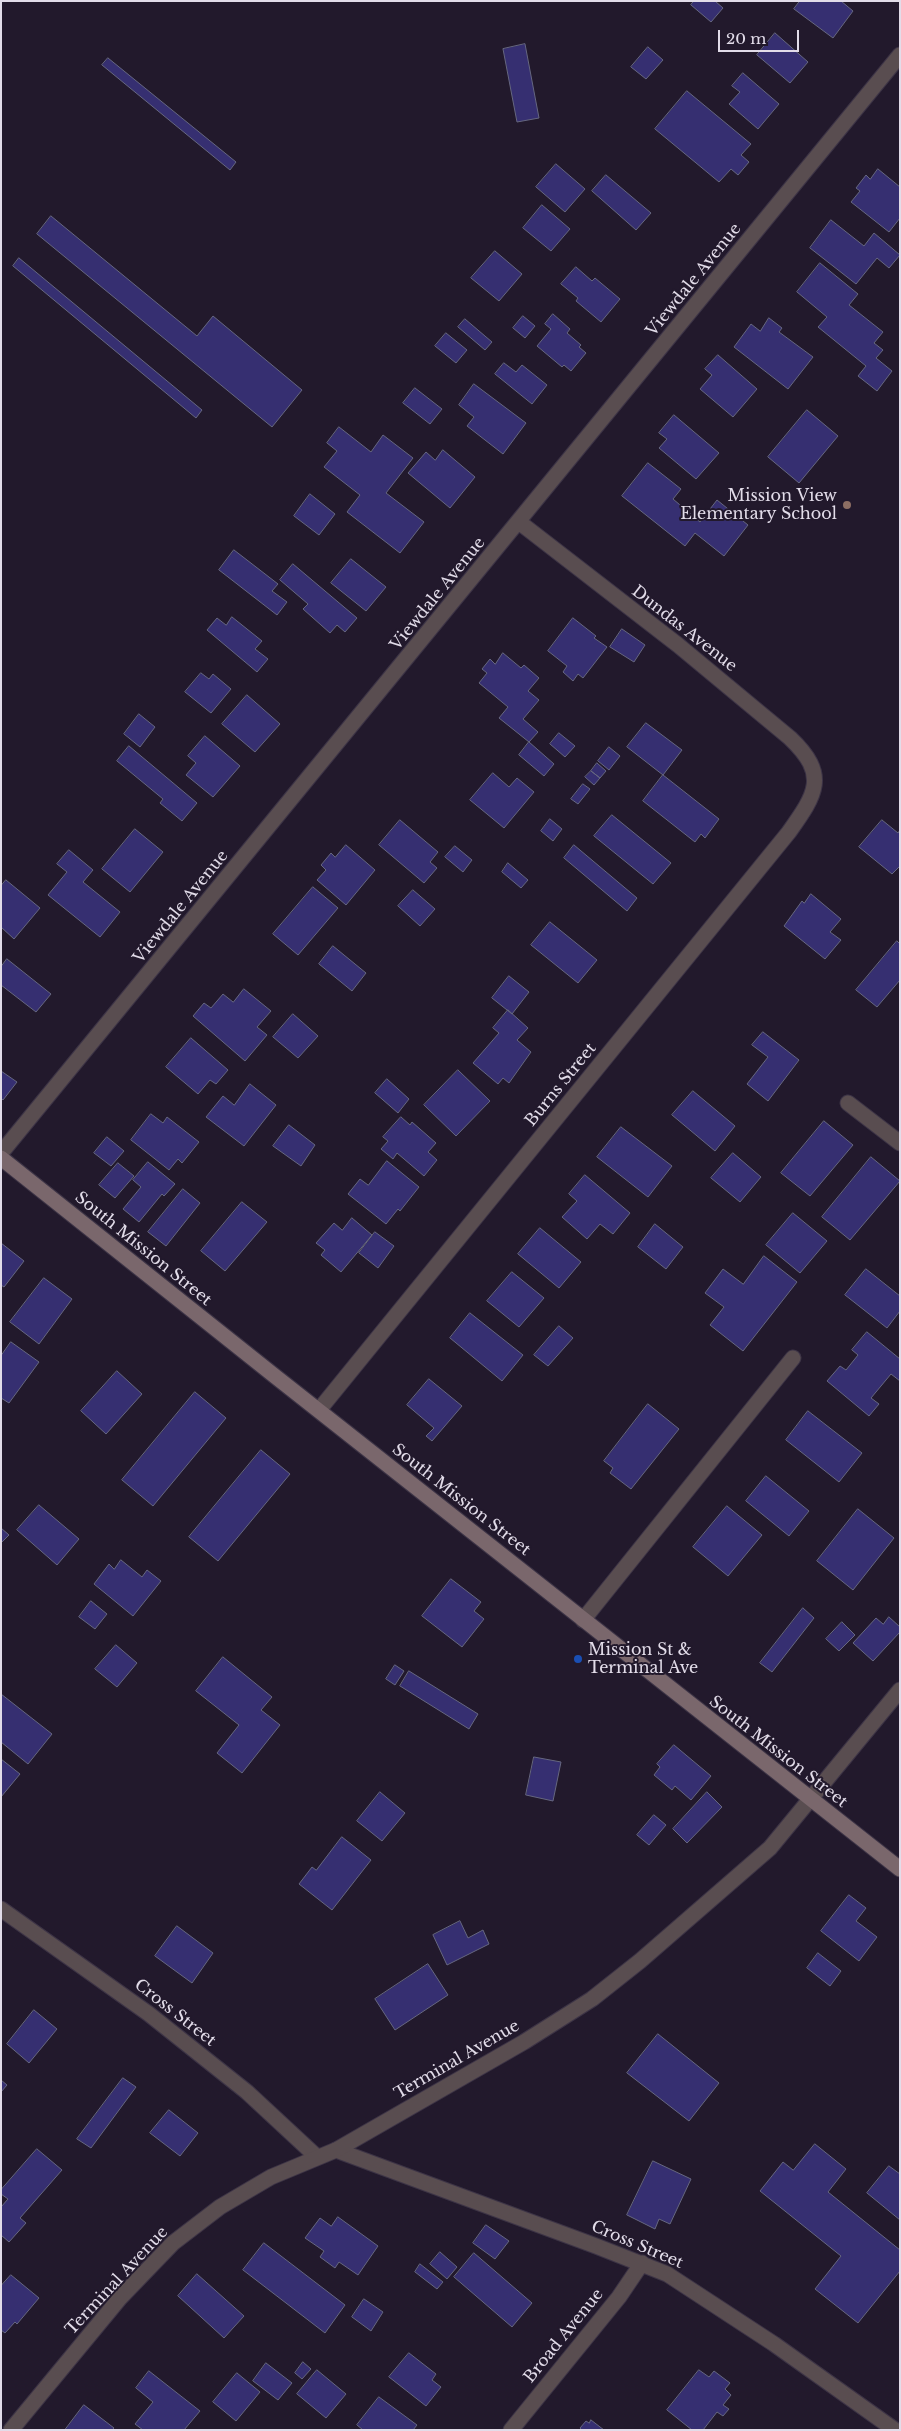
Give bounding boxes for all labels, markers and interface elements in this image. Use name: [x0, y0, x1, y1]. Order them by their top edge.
scale bar: [721, 20, 802, 52]
text: 20 m: [726, 29, 766, 48]
street label: Viewdale Avenue: [643, 220, 745, 340]
place label: Mission View Elementary School: [680, 486, 837, 524]
marker: Mission View Elementary School: [841, 499, 853, 511]
street label: Viewdale Avenue: [387, 534, 489, 654]
street label: Dundas Avenue: [628, 582, 740, 676]
street label: Viewdale Avenue: [130, 847, 232, 967]
street label: Burns Street: [522, 1039, 600, 1131]
street label: South Mission Street: [71, 1188, 215, 1310]
street label: South Mission Street: [388, 1440, 534, 1560]
place label: Mission St & Terminal Ave: [588, 1640, 698, 1678]
marker: Mission St & Terminal Ave: [572, 1653, 584, 1665]
street label: South Mission Street: [705, 1692, 851, 1812]
street label: Cross Street: [130, 1975, 220, 2051]
street label: Terminal Avenue: [391, 2016, 523, 2104]
street label: Cross Street: [588, 2217, 686, 2273]
street label: Terminal Avenue: [62, 2223, 172, 2339]
street label: Broad Avenue: [520, 2285, 608, 2387]

